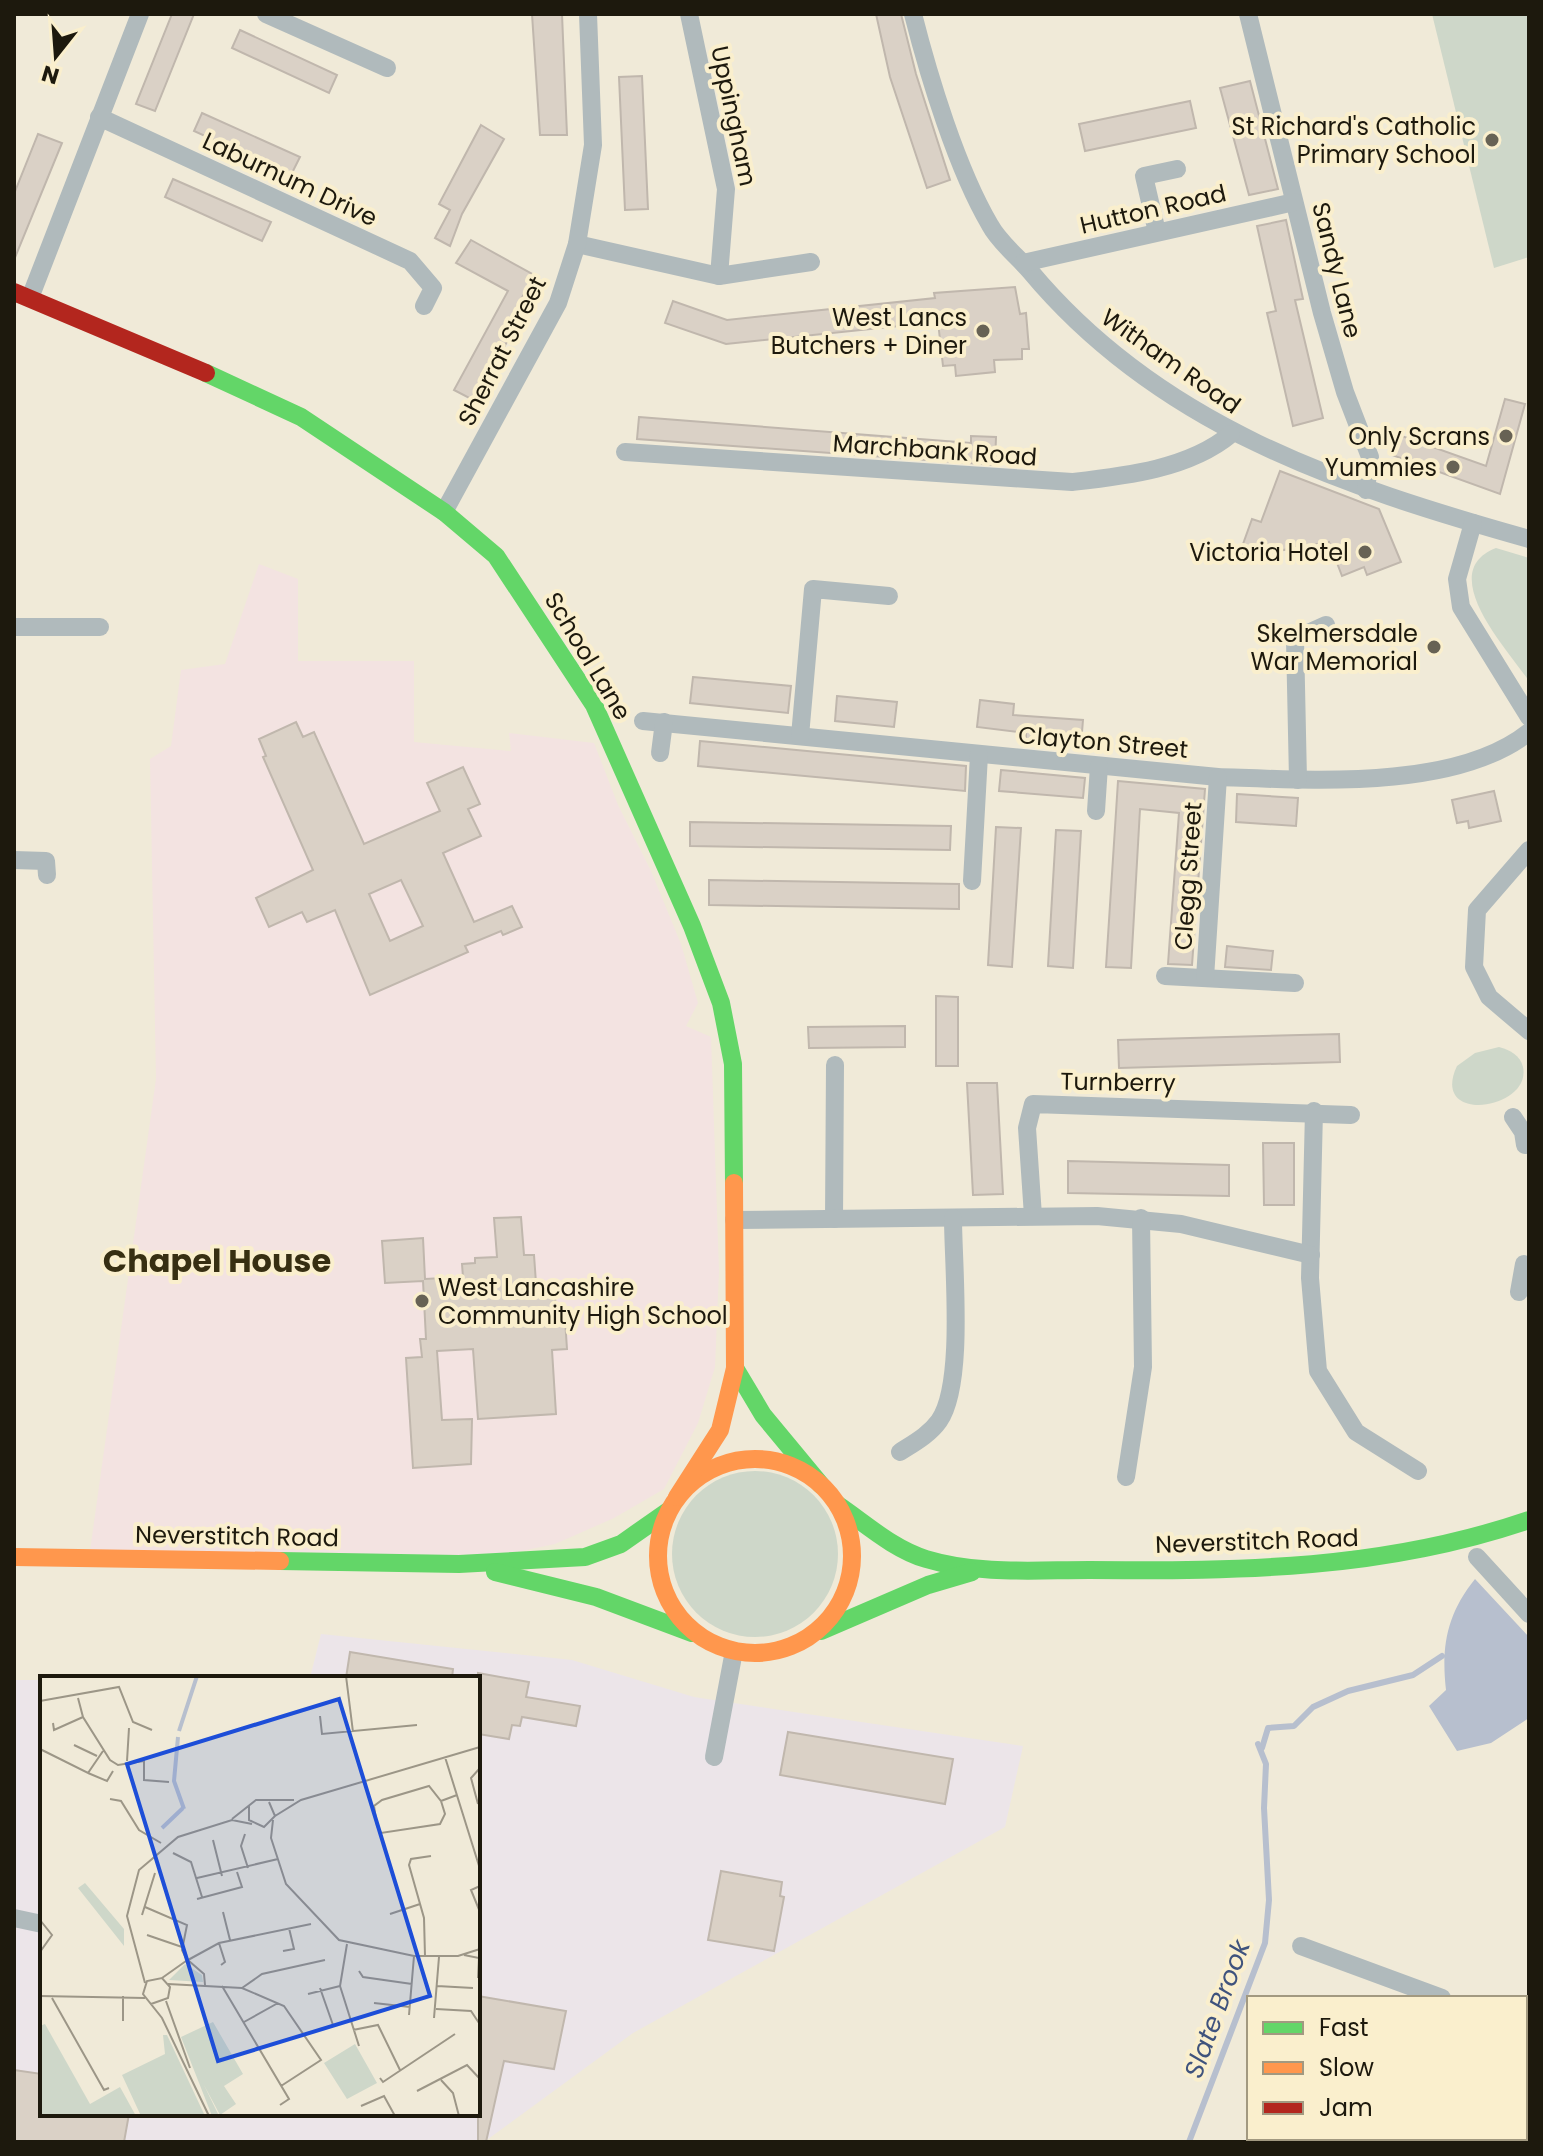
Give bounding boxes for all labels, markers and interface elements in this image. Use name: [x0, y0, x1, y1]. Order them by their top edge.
north arrow: [16, 16, 96, 96]
street label: Uppingham: [703, 43, 765, 189]
text: N: [38, 57, 63, 92]
place label: St Richard's Catholic Primary School: [1232, 110, 1476, 171]
street label: Laburnum Drive: [197, 124, 383, 234]
marker: St Richard's Catholic Primary School: [1483, 131, 1501, 149]
street label: Hutton Road: [1077, 176, 1229, 242]
street label: Sandy Lane: [1304, 199, 1370, 341]
street label: Sherrat Street: [450, 271, 554, 431]
place label: West Lancs Butchers + Diner: [771, 301, 967, 362]
street label: Witham Road: [1095, 301, 1247, 421]
marker: West Lancs Butchers + Diner: [974, 322, 992, 340]
place label: Only Scrans: [1348, 420, 1490, 453]
street label: Marchbank Road: [832, 426, 1038, 474]
marker: Only Scrans: [1497, 427, 1515, 445]
place label: Yummies: [1325, 451, 1437, 484]
marker: Yummies: [1444, 458, 1462, 476]
place label: Victoria Hotel: [1189, 536, 1349, 569]
marker: Victoria Hotel: [1356, 543, 1374, 561]
street label: School Lane: [537, 586, 639, 726]
place label: Skelmersdale War Memorial: [1250, 617, 1418, 678]
marker: Skelmersdale War Memorial: [1425, 638, 1443, 656]
street label: Clayton Street: [1017, 718, 1189, 766]
street label: Clegg Street: [1166, 801, 1210, 951]
street label: Turnberry: [1060, 1064, 1176, 1100]
district label: Chapel House: [103, 1238, 331, 1283]
place label: West Lancashire Community High School: [438, 1271, 728, 1332]
marker: West Lancashire Community High School: [413, 1292, 431, 1310]
street label: Neverstitch Road: [135, 1518, 339, 1554]
street label: Neverstitch Road: [1155, 1521, 1359, 1561]
inset map: [40, 1676, 480, 2116]
water label: Slate Brook: [1175, 1933, 1259, 2083]
legend: [1247, 1996, 1527, 2140]
text: Fast: [1319, 2011, 1369, 2044]
text: Slow: [1319, 2051, 1374, 2084]
text: Jam: [1319, 2091, 1373, 2124]

